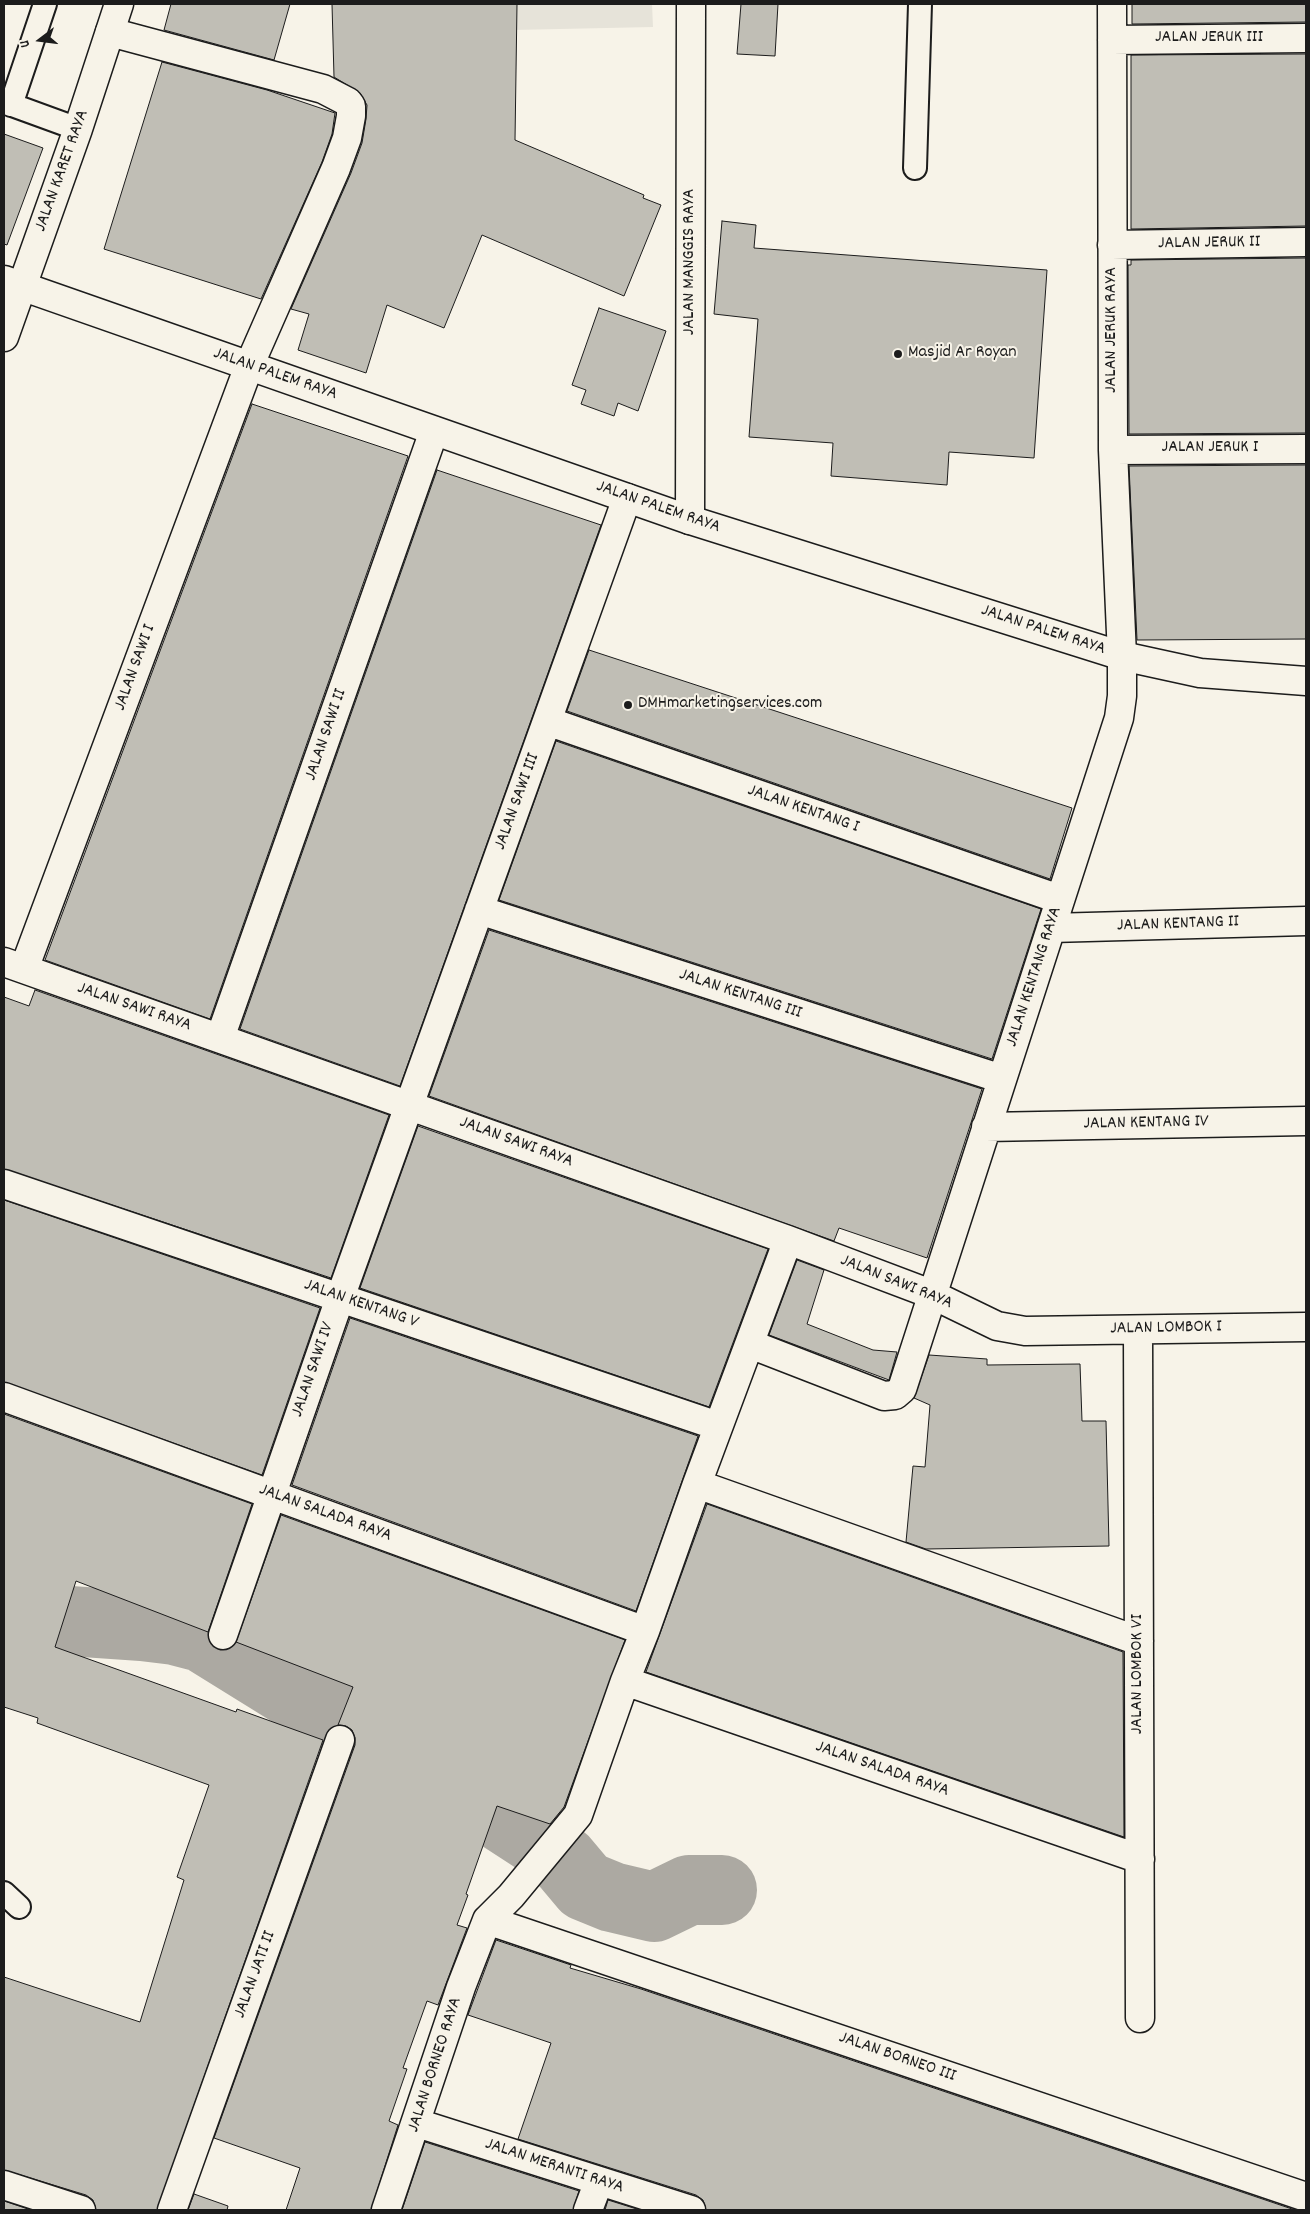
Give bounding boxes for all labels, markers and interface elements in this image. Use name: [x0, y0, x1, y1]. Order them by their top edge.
north arrow: [15, 15, 65, 65]
street label: JALAN JERUK III: [1155, 28, 1263, 50]
text: U: [15, 38, 36, 50]
street label: JALAN KARET RAYA: [31, 107, 95, 235]
street label: JALAN MANGGIS RAYA: [680, 189, 702, 335]
street label: JALAN JERUK II: [1158, 232, 1260, 256]
street label: JALAN JERUK RAYA: [1102, 267, 1124, 393]
place label: Masjid Ar Royan: [908, 343, 1017, 365]
street label: JALAN PALEM RAYA: [210, 344, 340, 406]
marker: Masjid Ar Royan: [892, 348, 904, 360]
street label: JALAN JERUK I: [1162, 438, 1258, 460]
street label: JALAN PALEM RAYA: [593, 477, 723, 539]
street label: JALAN PALEM RAYA: [978, 601, 1108, 661]
street label: JALAN SAWI I: [110, 622, 162, 714]
street label: JALAN SAWI II: [301, 686, 353, 784]
place label: DMHmarketingservices.com: [638, 694, 822, 716]
marker: DMHmarketingservices.com: [622, 699, 634, 711]
street label: JALAN SAWI III: [491, 751, 545, 853]
street label: JALAN KENTANG I: [744, 781, 862, 839]
street label: JALAN KENTANG RAYA: [1002, 904, 1068, 1050]
street label: JALAN KENTANG II: [1117, 912, 1239, 938]
street label: JALAN KENTANG III: [676, 965, 804, 1025]
street label: JALAN SAWI RAYA: [74, 978, 194, 1038]
street label: JALAN SAWI RAYA: [456, 1112, 576, 1174]
street label: JALAN KENTANG IV: [1083, 1112, 1209, 1136]
street label: JALAN SAWI RAYA: [837, 1251, 955, 1315]
street label: JALAN KENTANG V: [301, 1275, 421, 1335]
street label: JALAN LOMBOK I: [1110, 1317, 1222, 1341]
street label: JALAN SAWI IV: [288, 1320, 340, 1420]
street label: JALAN SALADA RAYA: [256, 1480, 394, 1548]
street label: JALAN LOMBOK VI: [1128, 1614, 1150, 1734]
street label: JALAN SALADA RAYA: [812, 1737, 952, 1803]
street label: JALAN JATI II: [230, 1929, 282, 2021]
street label: JALAN BORNEO RAYA: [404, 1995, 468, 2135]
street label: JALAN BORNEO III: [836, 2028, 958, 2088]
street label: JALAN MERANTI RAYA: [482, 2134, 626, 2200]

